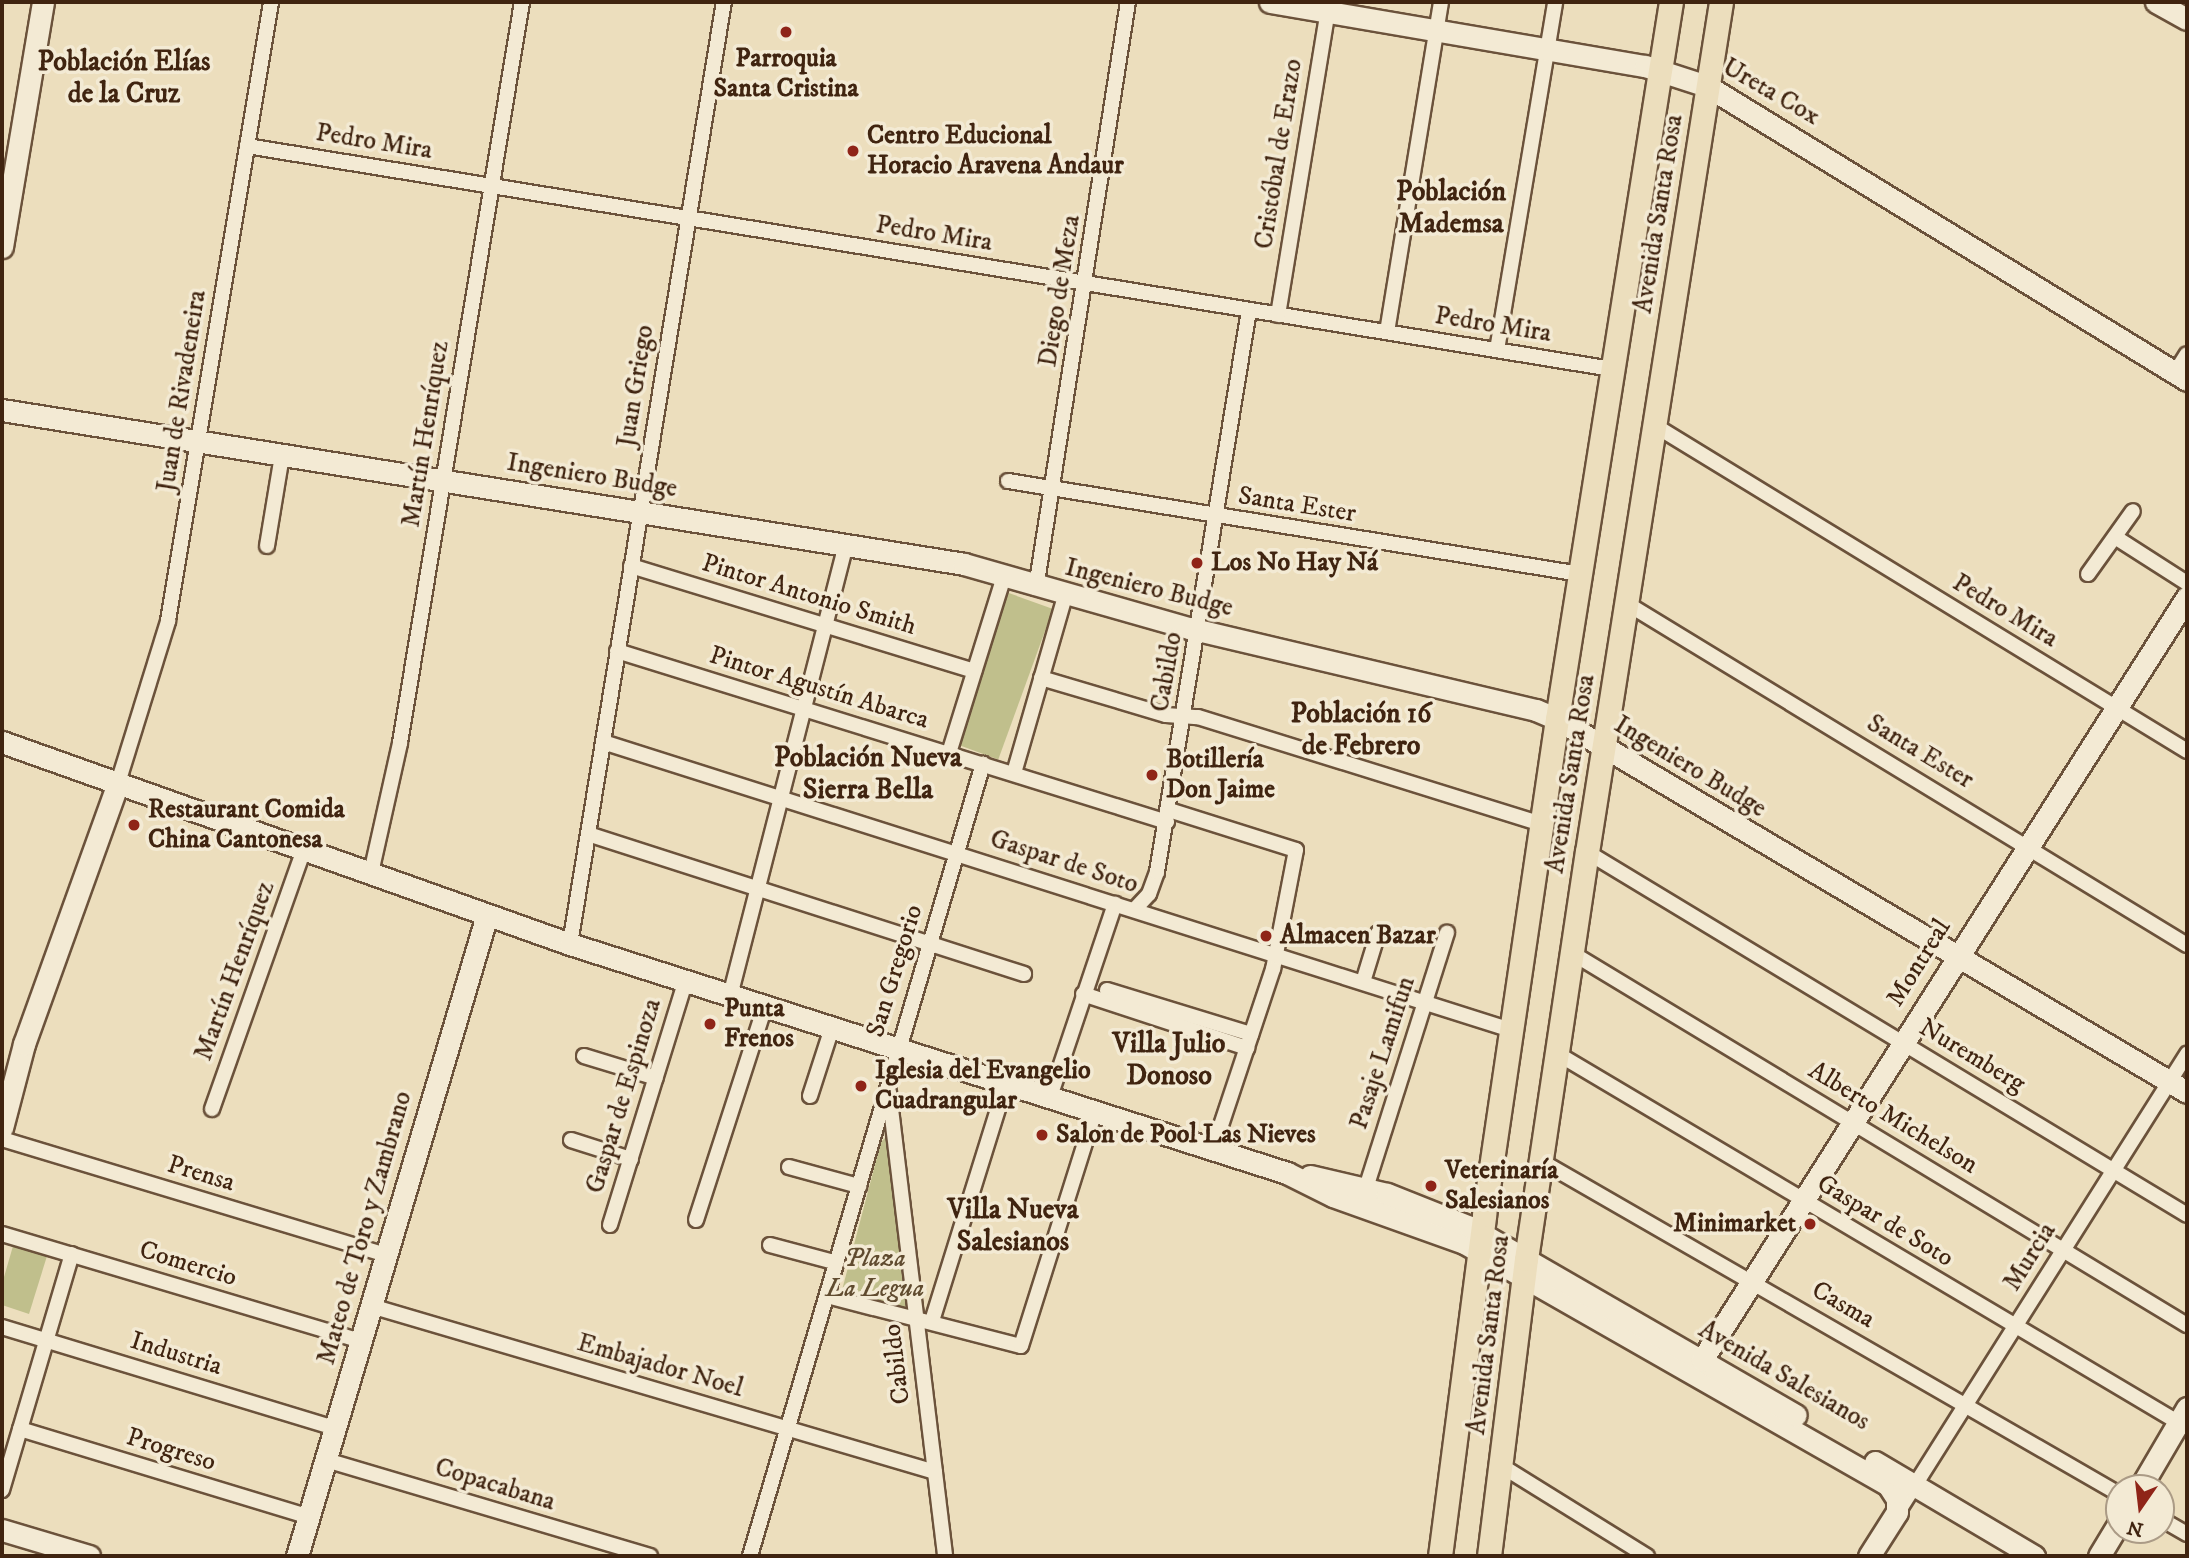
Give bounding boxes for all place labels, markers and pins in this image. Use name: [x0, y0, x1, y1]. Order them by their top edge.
marker: Parroquia Santa Cristina: [778, 24, 794, 40]
place label: Parroquia Santa Cristina: [714, 43, 858, 104]
place label: Centro Educional Horacio Aravena Andaur: [867, 120, 1124, 182]
marker: Centro Educional Horacio Aravena Andaur: [845, 143, 861, 159]
place label: Los No Hay Ná: [1211, 547, 1378, 579]
marker: Los No Hay Ná: [1189, 555, 1205, 571]
place label: Botillería Don Jaime: [1166, 744, 1275, 806]
marker: Botillería Don Jaime: [1144, 767, 1160, 783]
place label: Restaurant Comida China Cantonesa: [148, 794, 345, 856]
marker: Restaurant Comida China Cantonesa: [126, 817, 142, 833]
place label: Almacen Bazar: [1280, 920, 1436, 952]
marker: Almacen Bazar: [1258, 928, 1274, 944]
place label: Punta Frenos: [724, 993, 794, 1054]
marker: Punta Frenos: [702, 1016, 718, 1032]
place label: Iglesia del Evangelio Cuadrangular: [875, 1055, 1091, 1116]
marker: Iglesia del Evangelio Cuadrangular: [853, 1078, 869, 1094]
place label: Salon de Pool Las Nieves: [1056, 1119, 1316, 1151]
marker: Salon de Pool Las Nieves: [1034, 1127, 1050, 1143]
place label: Veterinaría Salesianos: [1445, 1155, 1558, 1216]
marker: Veterinaría Salesianos: [1423, 1178, 1439, 1194]
place label: Minimarket: [1673, 1208, 1796, 1240]
marker: Minimarket: [1802, 1216, 1818, 1232]

